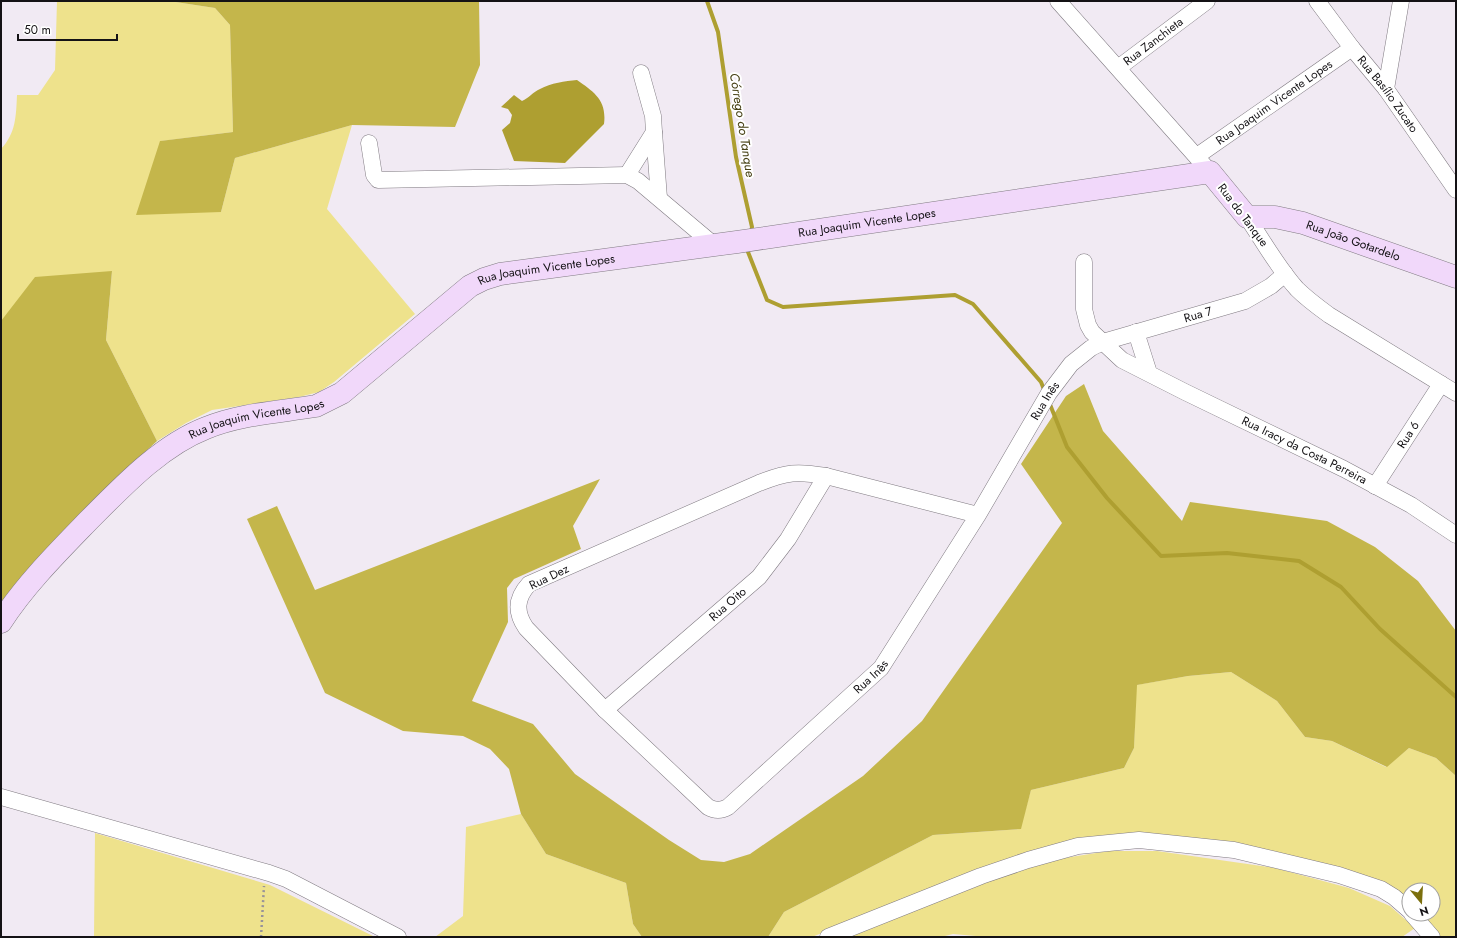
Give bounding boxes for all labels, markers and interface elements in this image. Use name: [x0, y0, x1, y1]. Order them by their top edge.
street label: Rua Zanchieta: [1119, 13, 1187, 70]
scale bar: [18, 16, 117, 42]
text: 50 m: [24, 21, 51, 39]
street label: Rua Basílio Zucato: [1353, 52, 1423, 137]
street label: Rua Joaquim Vicente Lopes: [1212, 55, 1336, 149]
water label: Córrego do Tanque: [725, 72, 760, 179]
street label: Rua do Tanque: [1213, 180, 1273, 250]
street label: Rua Joaquim Vicente Lopes: [797, 204, 937, 242]
street label: Rua João Gotardelo: [1304, 216, 1403, 266]
street label: Rua Joaquim Vicente Lopes: [474, 250, 616, 290]
street label: Rua 7: [1182, 302, 1215, 327]
street label: Rua Inês: [1026, 377, 1064, 424]
street label: Rua Joaquim Vicente Lopes: [185, 394, 327, 444]
street label: Rua Iracy da Costa Perreira: [1239, 412, 1370, 489]
street label: Rua 6: [1393, 418, 1424, 452]
street label: Rua Dez: [526, 559, 572, 594]
street label: Rua Oito: [705, 582, 751, 625]
street label: Rua Inês: [849, 656, 893, 698]
north arrow: [1401, 882, 1441, 922]
text: N: [1417, 903, 1431, 920]

